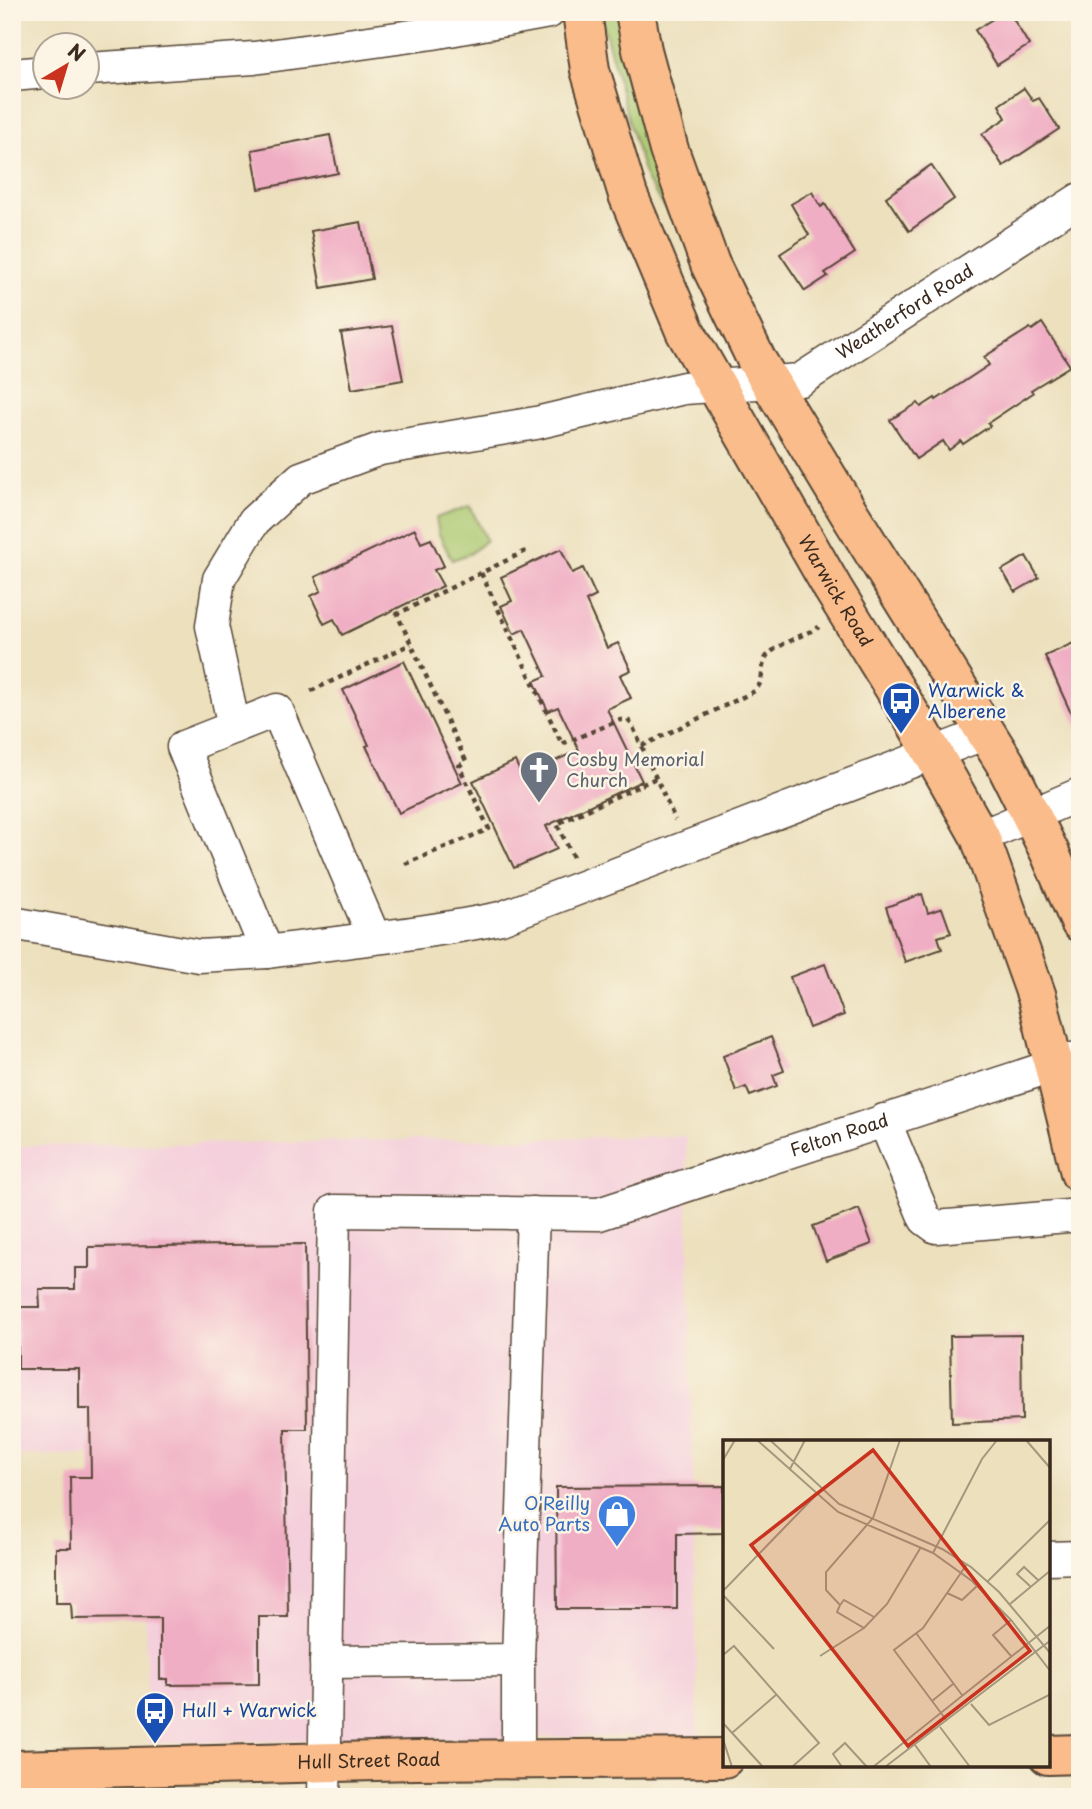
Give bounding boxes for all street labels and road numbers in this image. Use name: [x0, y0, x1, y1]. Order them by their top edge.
street label: Weatherford Road: [830, 256, 978, 365]
street label: Warwick Road: [793, 529, 880, 651]
street label: Felton Road: [786, 1105, 892, 1163]
street label: Hull Street Road: [297, 1745, 440, 1775]

